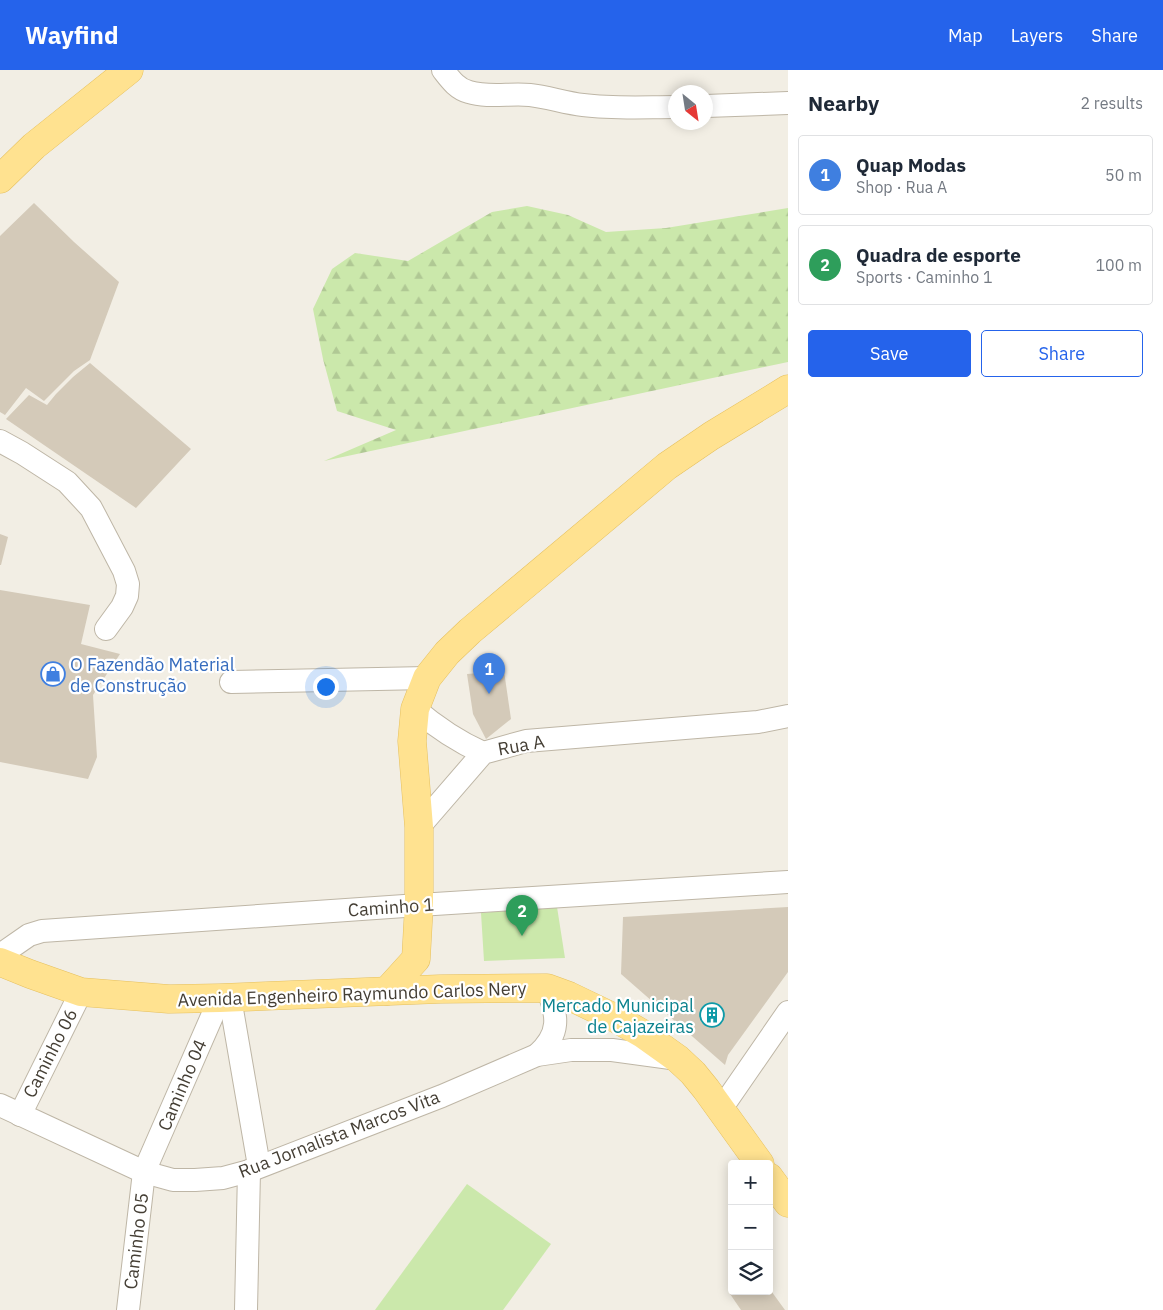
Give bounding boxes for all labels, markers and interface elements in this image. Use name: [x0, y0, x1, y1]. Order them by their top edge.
text: Wayfind: [25, 19, 118, 51]
text: Map: [948, 24, 983, 47]
text: Layers: [1011, 24, 1063, 47]
text: Share: [1091, 24, 1138, 47]
north arrow: [668, 85, 713, 130]
text: Nearby: [808, 89, 879, 117]
text: 2 results: [1080, 93, 1143, 113]
text: Quap Modas: [856, 153, 966, 177]
text: 1: [820, 165, 830, 185]
text: 50 m: [1105, 165, 1142, 185]
text: Shop · Rua A: [856, 177, 947, 197]
text: Quadra de esporte: [856, 243, 1021, 267]
text: 2: [820, 255, 830, 275]
text: 100 m: [1095, 255, 1142, 275]
text: Sports · Caminho 1: [856, 267, 993, 287]
button: Save: [808, 330, 971, 377]
button: Share: [981, 330, 1143, 377]
place label: O Fazendão Material de Construção: [70, 653, 235, 697]
pin: 1: [473, 653, 505, 694]
shop icon: O Fazendão Material de Construção: [40, 661, 66, 687]
your location: [313, 674, 339, 700]
street label: Rua A: [496, 730, 547, 760]
street label: Caminho 1: [347, 893, 435, 921]
pin: 2: [506, 895, 538, 936]
street label: Avenida Engenheiro Raymundo Carlos Nery: [177, 976, 527, 1012]
place label: Mercado Municipal de Cajazeiras: [541, 994, 694, 1038]
building icon: Mercado Municipal de Cajazeiras: [699, 1002, 725, 1028]
street label: Caminho 06: [18, 1004, 82, 1102]
street label: Caminho 04: [152, 1036, 212, 1134]
street label: Rua Jornalista Marcos Vita: [235, 1085, 443, 1183]
map controls: [728, 1160, 773, 1295]
button: +: [728, 1160, 773, 1205]
street label: Caminho 05: [119, 1191, 153, 1291]
button: −: [728, 1205, 773, 1250]
button: layers: [728, 1250, 773, 1295]

